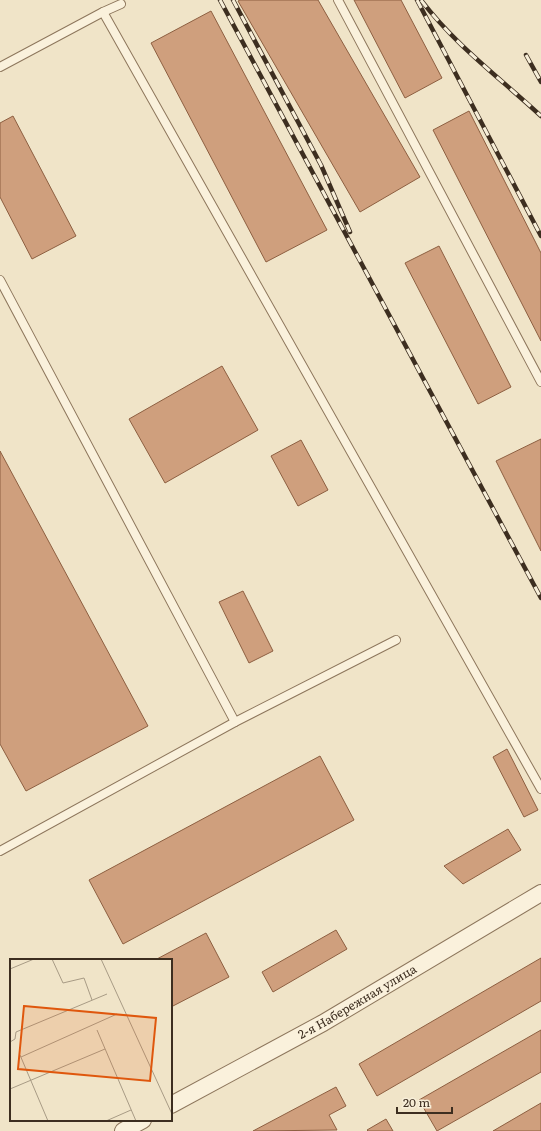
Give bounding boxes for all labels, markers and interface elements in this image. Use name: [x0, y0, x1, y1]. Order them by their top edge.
inset map: [10, 959, 172, 1121]
street label: 2-я Набережная улица: [294, 959, 420, 1043]
scale bar: [397, 1089, 452, 1115]
text: 20 m: [403, 1093, 430, 1111]

